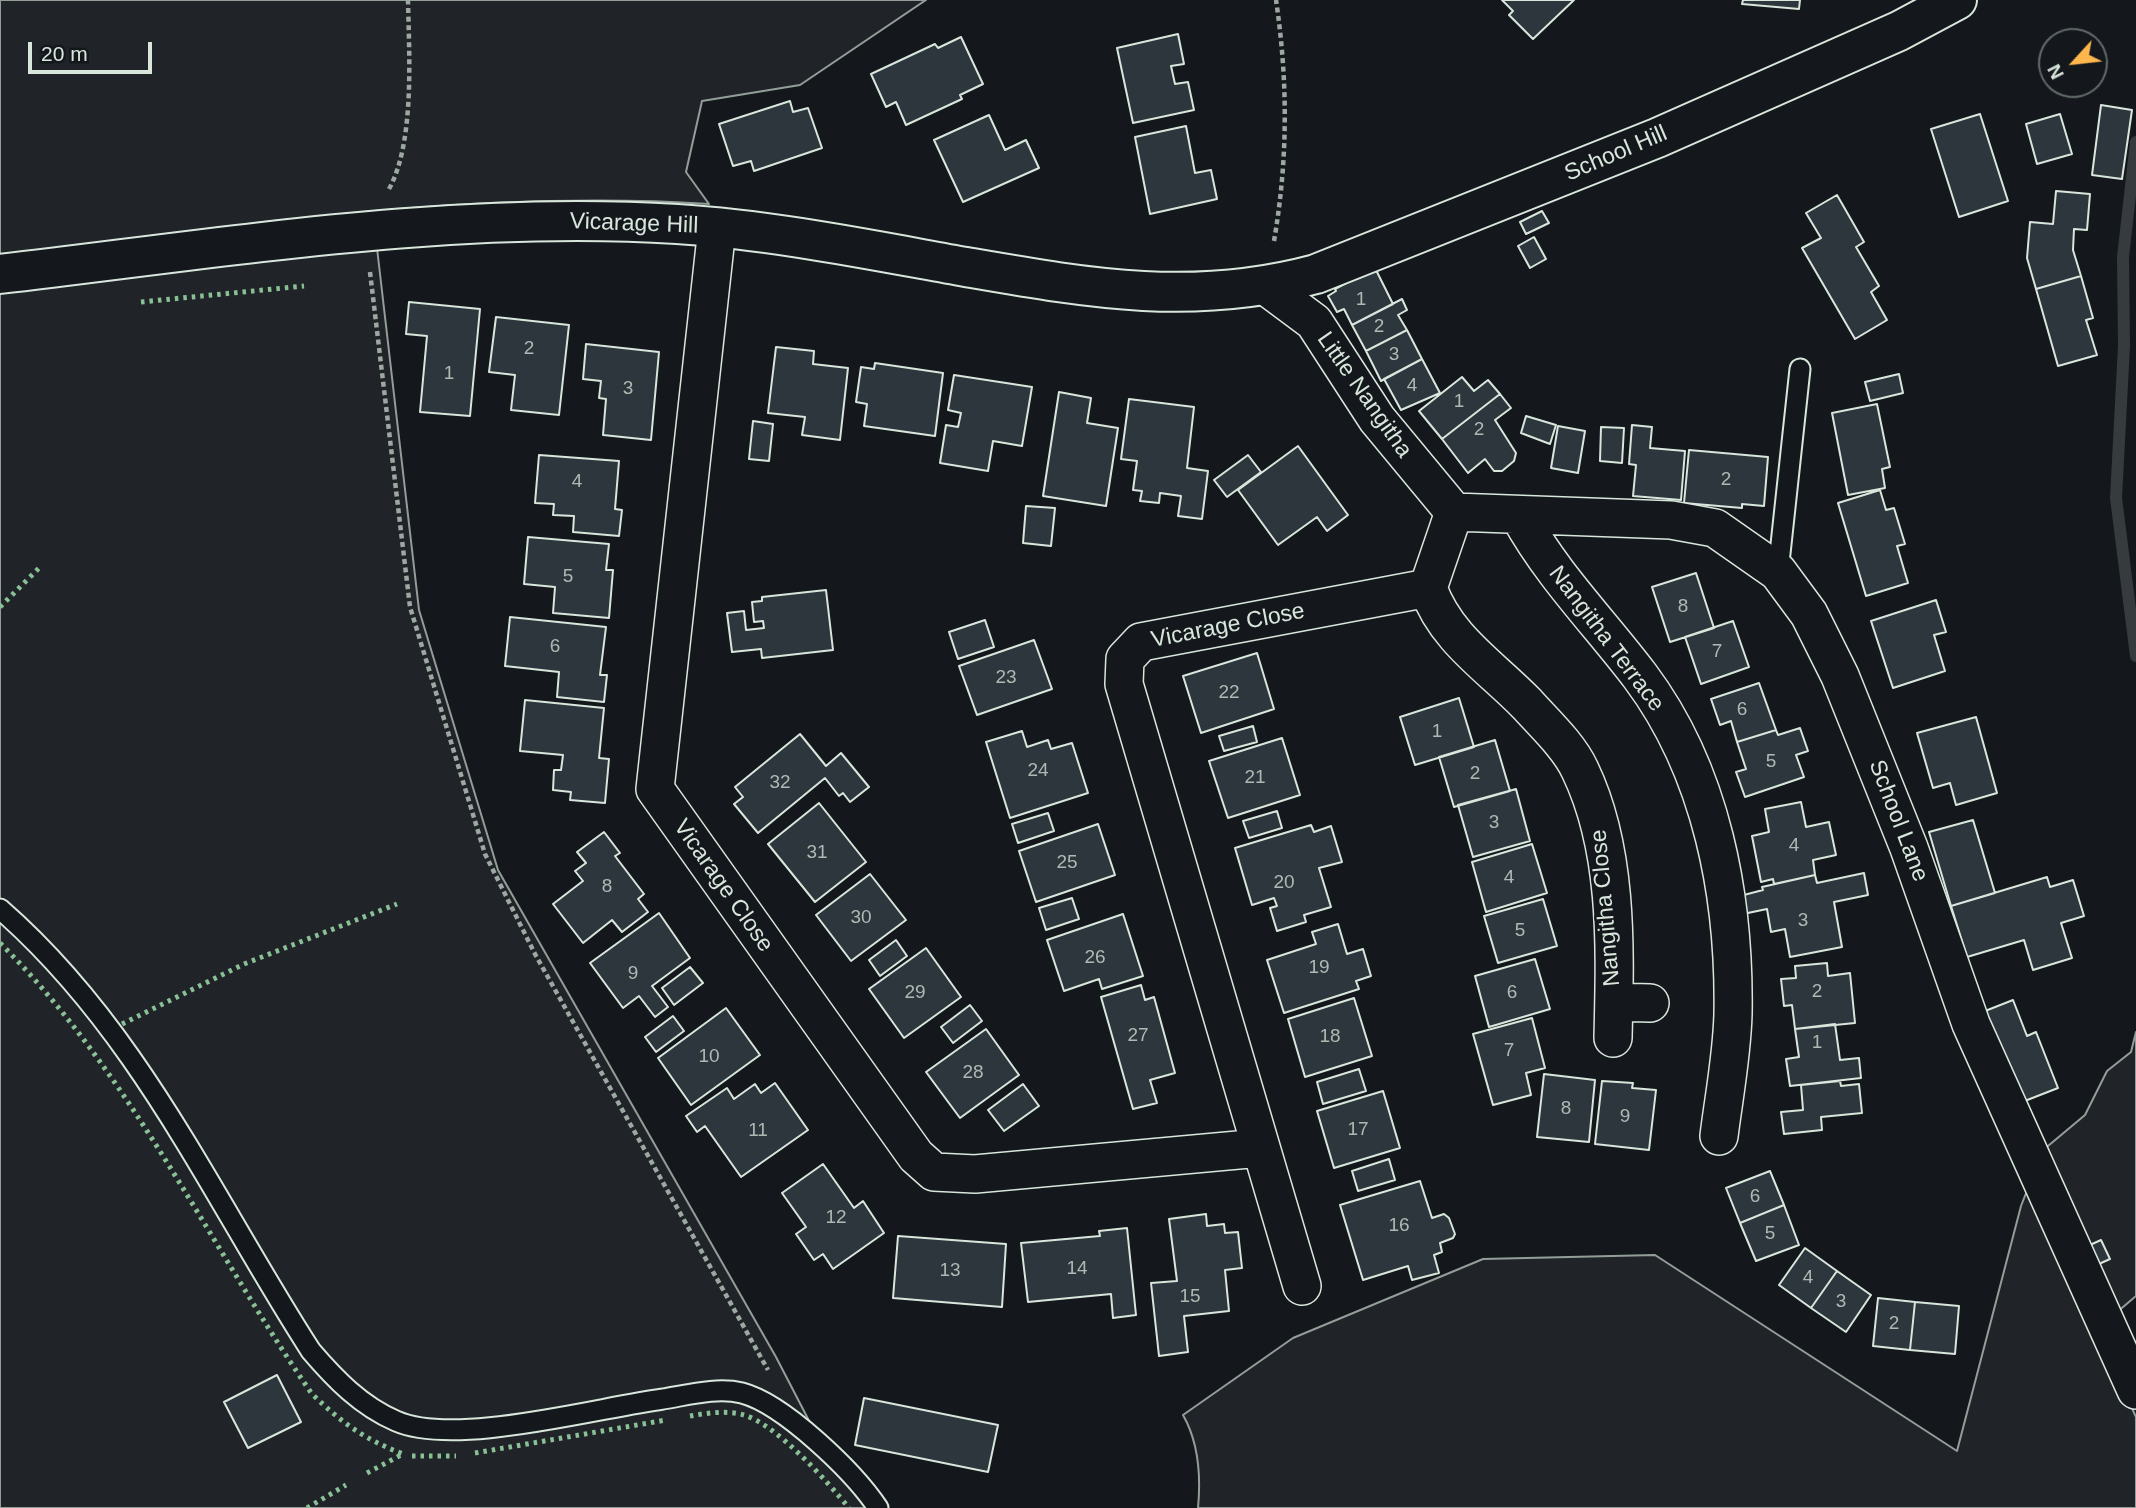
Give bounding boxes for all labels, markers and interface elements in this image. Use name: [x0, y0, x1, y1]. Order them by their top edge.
scale bar: [32, 28, 156, 72]
north arrow: [2038, 28, 2108, 98]
text: 20 m: [41, 42, 88, 65]
text: N: [2043, 61, 2068, 83]
street label: School Hill: [1561, 120, 1671, 188]
street label: Vicarage Hill: [569, 208, 699, 240]
house number: 1: [1356, 289, 1366, 311]
house number: 2: [1374, 316, 1384, 338]
street label: Little Nangitha: [1311, 327, 1417, 463]
house number: 2: [524, 338, 534, 360]
house number: 3: [1389, 344, 1399, 366]
house number: 1: [444, 363, 454, 385]
house number: 4: [1407, 375, 1417, 397]
house number: 3: [623, 378, 633, 400]
house number: 1: [1454, 391, 1464, 413]
house number: 2: [1474, 419, 1484, 441]
house number: 2: [1721, 469, 1731, 491]
house number: 4: [572, 471, 582, 493]
street label: Nangitha Terrace: [1542, 561, 1670, 717]
house number: 5: [563, 566, 573, 588]
house number: 8: [1678, 596, 1688, 618]
street label: Vicarage Close: [1149, 598, 1307, 654]
house number: 6: [550, 636, 560, 658]
house number: 7: [1712, 641, 1722, 663]
house number: 23: [995, 667, 1017, 689]
house number: 22: [1218, 682, 1240, 704]
house number: 6: [1737, 699, 1747, 721]
house number: 1: [1432, 721, 1442, 743]
house number: 5: [1766, 751, 1776, 773]
street label: School Lane: [1862, 756, 1934, 886]
house number: 24: [1027, 760, 1049, 782]
house number: 2: [1470, 763, 1480, 785]
house number: 21: [1244, 767, 1266, 789]
house number: 32: [769, 772, 791, 794]
house number: 3: [1489, 812, 1499, 834]
street label: Vicarage Close: [667, 814, 779, 958]
street label: Nangitha Close: [1585, 828, 1627, 988]
house number: 4: [1789, 835, 1799, 857]
house number: 31: [806, 842, 828, 864]
house number: 25: [1056, 852, 1078, 874]
house number: 4: [1504, 867, 1514, 889]
house number: 20: [1273, 872, 1295, 894]
house number: 8: [602, 876, 612, 898]
house number: 30: [850, 907, 872, 929]
house number: 3: [1798, 910, 1808, 932]
house number: 5: [1515, 920, 1525, 942]
house number: 26: [1084, 947, 1106, 969]
house number: 19: [1308, 957, 1330, 979]
house number: 9: [628, 963, 638, 985]
house number: 2: [1812, 981, 1822, 1003]
house number: 29: [904, 982, 926, 1004]
house number: 6: [1507, 982, 1517, 1004]
house number: 27: [1127, 1025, 1149, 1047]
house number: 18: [1319, 1026, 1341, 1048]
house number: 1: [1812, 1032, 1822, 1054]
house number: 7: [1504, 1040, 1514, 1062]
house number: 10: [698, 1046, 720, 1068]
house number: 28: [962, 1062, 984, 1084]
house number: 8: [1561, 1098, 1571, 1120]
house number: 9: [1620, 1106, 1630, 1128]
house number: 17: [1347, 1119, 1369, 1141]
house number: 11: [748, 1120, 768, 1142]
house number: 6: [1750, 1186, 1760, 1208]
house number: 12: [825, 1207, 847, 1229]
house number: 16: [1388, 1215, 1410, 1237]
house number: 5: [1765, 1223, 1775, 1245]
house number: 14: [1066, 1258, 1088, 1280]
house number: 13: [939, 1260, 961, 1282]
house number: 4: [1803, 1267, 1813, 1289]
house number: 15: [1179, 1286, 1201, 1308]
house number: 3: [1836, 1291, 1846, 1313]
house number: 2: [1889, 1313, 1899, 1335]

